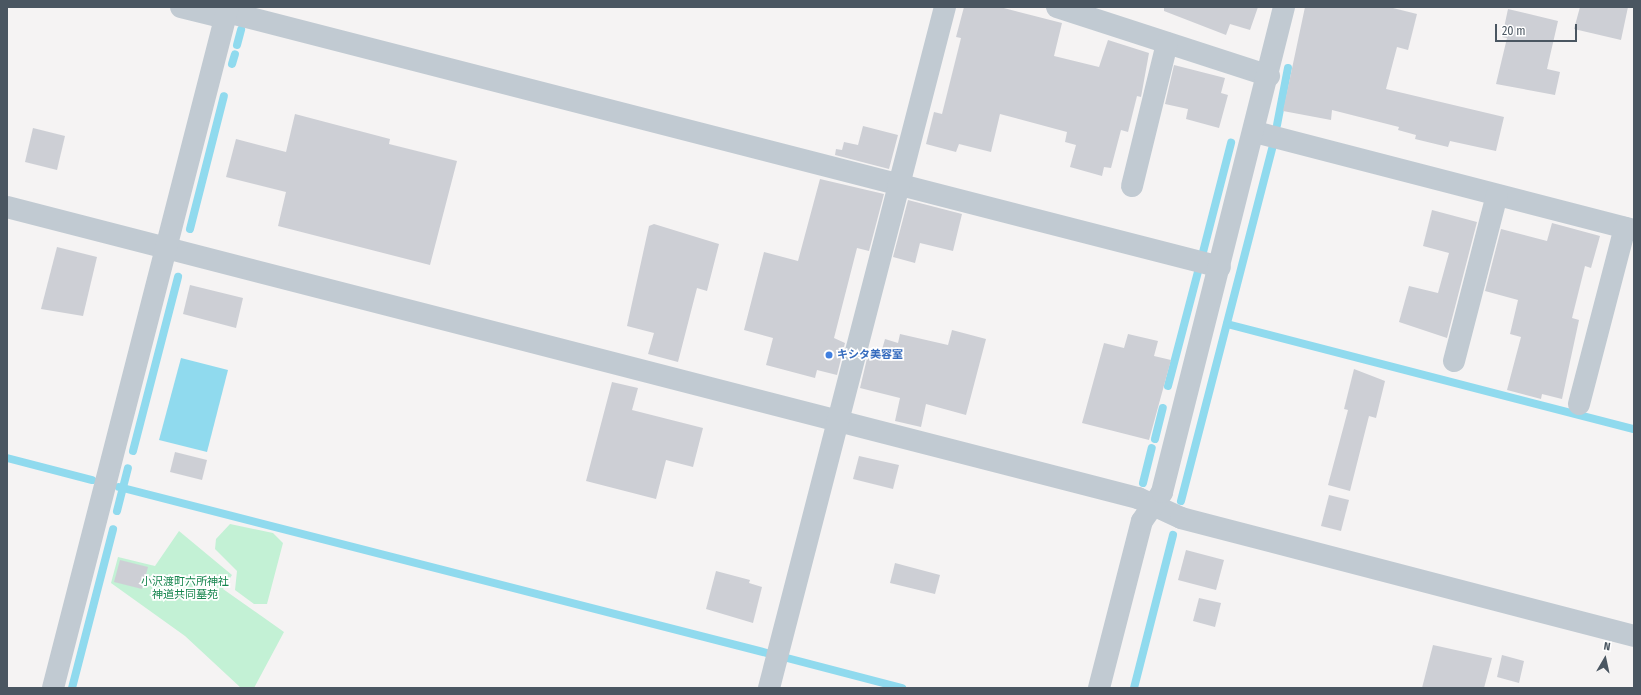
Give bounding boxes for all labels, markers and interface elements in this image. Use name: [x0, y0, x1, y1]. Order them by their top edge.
scale bar: [1497, 16, 1579, 42]
text: 20 m: [1502, 24, 1526, 38]
place label: キシタ美容室: [837, 348, 903, 362]
marker: キシタ美容室: [824, 350, 834, 360]
park label: 小沢渡町六所神社 神道共同墓苑: [141, 576, 229, 602]
north arrow: [1585, 639, 1625, 679]
text: N: [1603, 640, 1611, 654]

